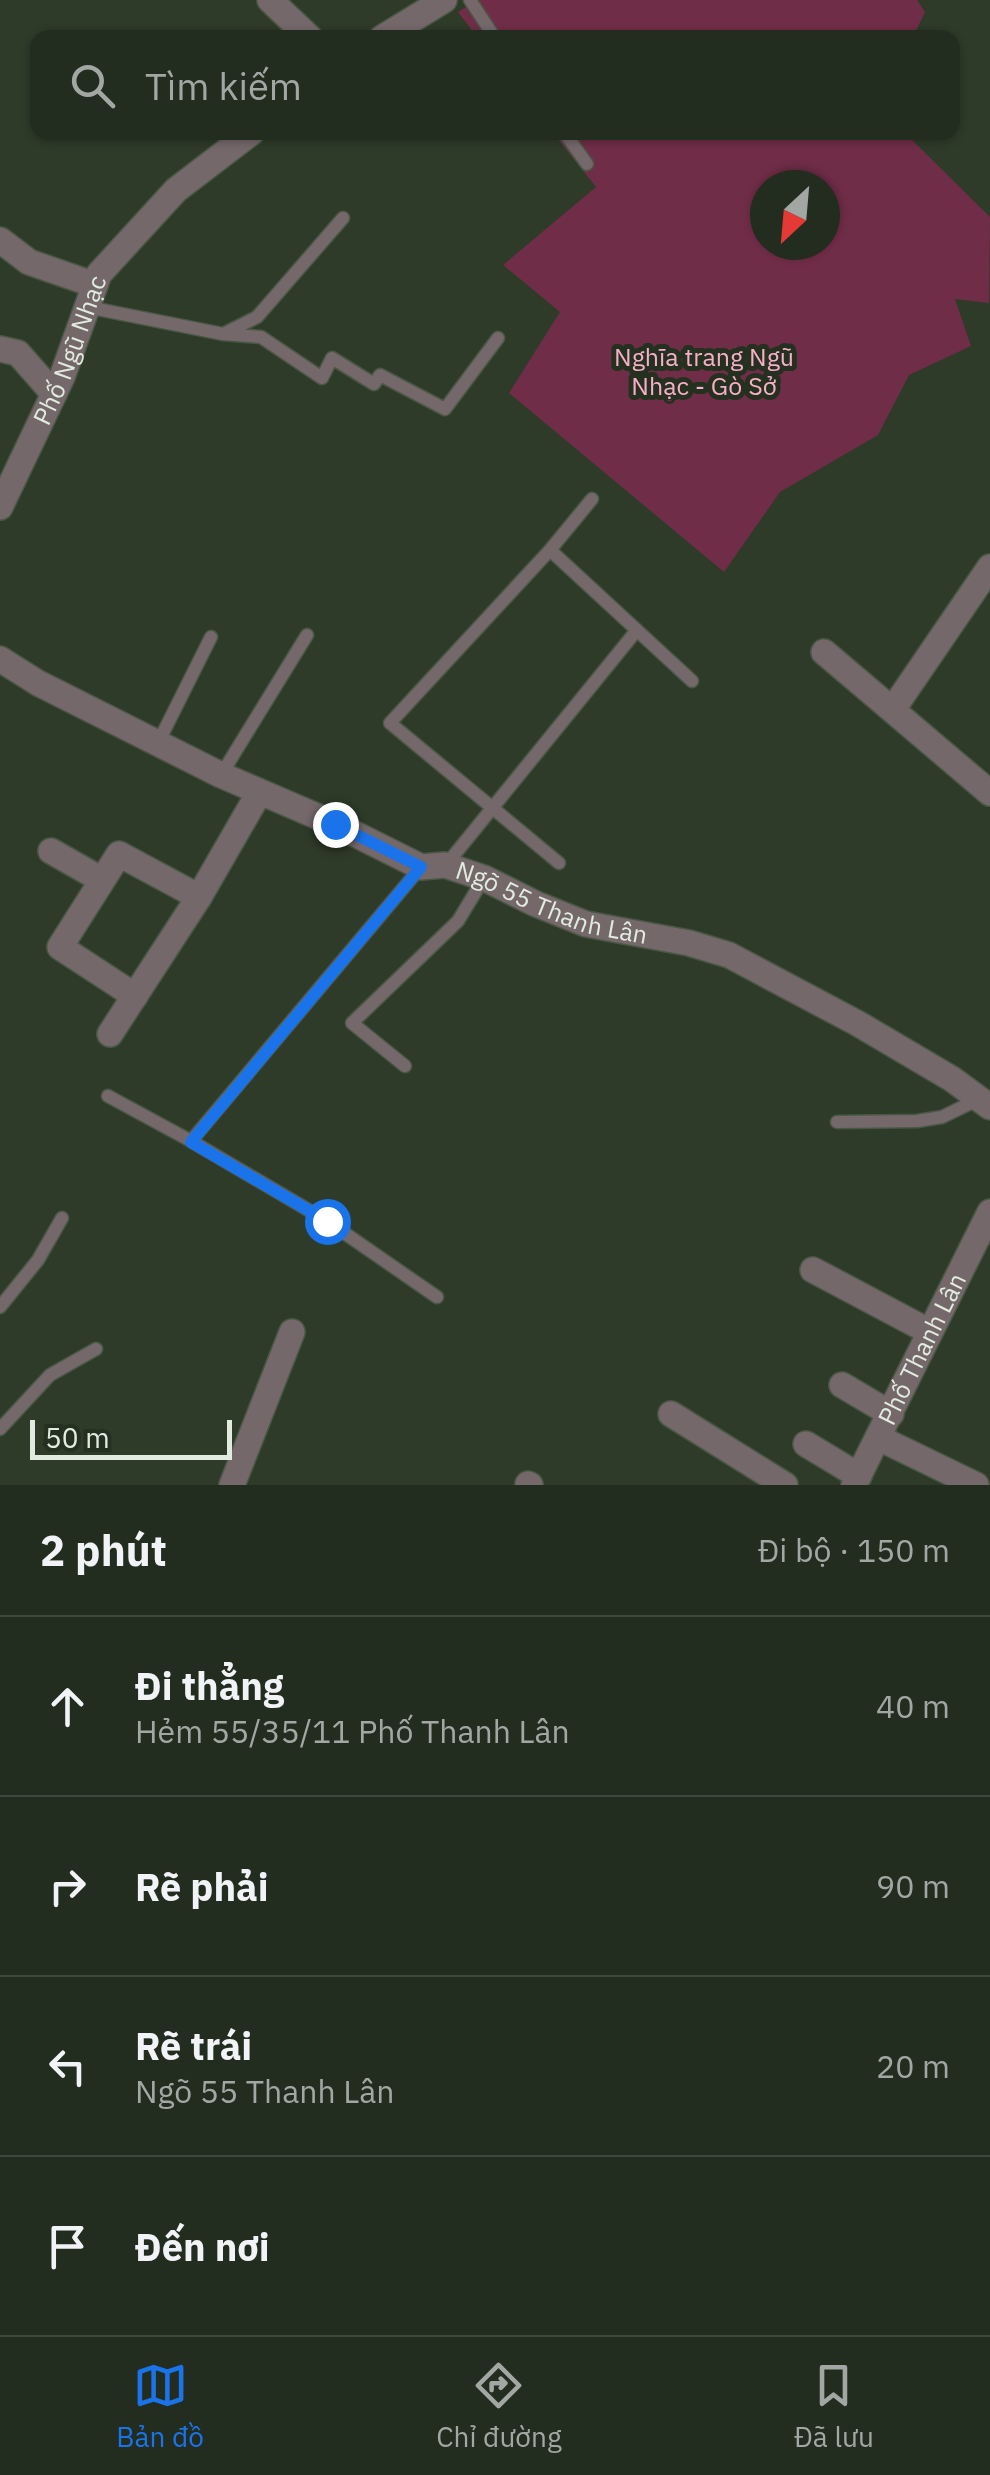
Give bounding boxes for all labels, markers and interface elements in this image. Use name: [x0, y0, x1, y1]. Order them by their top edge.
search box: [30, 30, 960, 140]
icon: search: [65, 58, 120, 113]
text: Tìm kiếm: [145, 61, 302, 110]
north arrow: [750, 170, 840, 260]
street label: Phố Ngũ Nhạc: [25, 271, 113, 430]
park label: Nghĩa trang Ngũ Nhạc - Gò Sở: [614, 340, 794, 402]
route end: [313, 802, 359, 848]
street label: Ngõ 55 Thanh Lân: [452, 853, 650, 951]
route start: [305, 1199, 351, 1245]
street label: Phố Thanh Lân: [870, 1267, 973, 1430]
scale bar: [30, 1415, 232, 1460]
text: 50 m: [45, 1419, 110, 1456]
text: 2 phút: [40, 1523, 167, 1578]
text: Đi bộ · 150 m: [758, 1529, 950, 1571]
text: Đi thẳng: [135, 1661, 284, 1710]
icon: ahead: [40, 1679, 95, 1734]
text: 40 m: [876, 1685, 950, 1727]
text: Hẻm 55/35/11 Phố Thanh Lân: [135, 1710, 570, 1752]
icon: right: [40, 1859, 95, 1914]
text: Rẽ phải: [135, 1862, 269, 1911]
text: 90 m: [876, 1865, 950, 1907]
text: Rẽ trái: [135, 2021, 252, 2070]
icon: left: [40, 2039, 95, 2094]
text: 20 m: [876, 2045, 950, 2087]
text: Ngõ 55 Thanh Lân: [135, 2070, 395, 2112]
icon: arrive: [40, 2219, 95, 2274]
text: Đến nơi: [135, 2222, 270, 2271]
tab: Bản đồ: [116, 2358, 204, 2455]
tab: Chỉ đường: [436, 2358, 562, 2455]
tab: Đã lưu: [794, 2358, 874, 2455]

